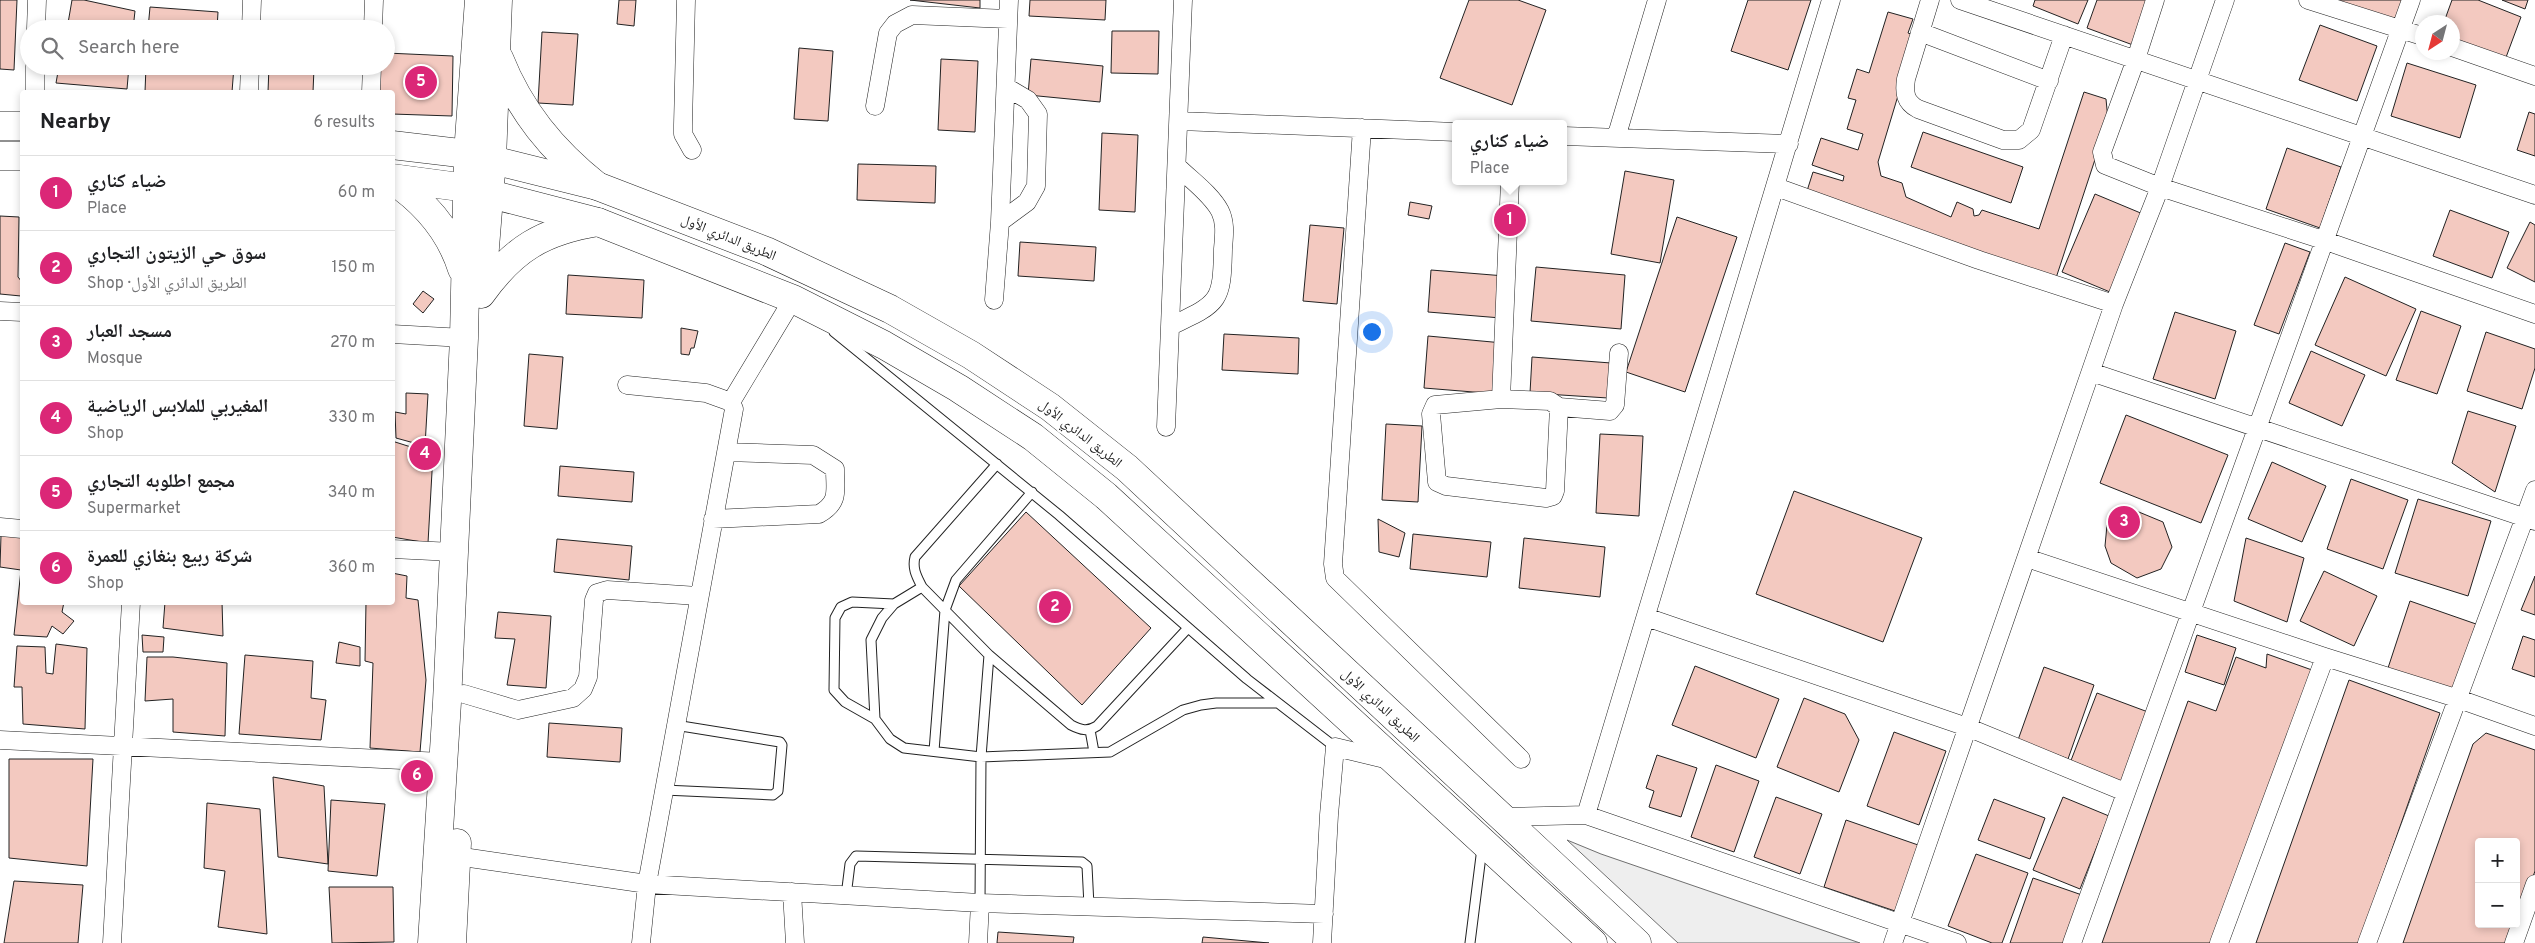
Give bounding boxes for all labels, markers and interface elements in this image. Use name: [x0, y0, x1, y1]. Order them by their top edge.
north arrow: [2415, 15, 2460, 60]
search box: [20, 20, 395, 75]
icon: search: [38, 34, 66, 62]
text: Search here: [78, 36, 180, 60]
pin: 5: [405, 63, 437, 101]
text: Nearby: [40, 109, 111, 136]
text: 6 results: [313, 113, 375, 133]
popup: [1452, 120, 1567, 185]
text: ضياء كناري: [1470, 130, 1549, 154]
text: Place: [1470, 159, 1509, 179]
text: ضياء كناري: [87, 170, 166, 194]
text: 1: [53, 183, 59, 203]
text: 60 m: [338, 183, 375, 203]
text: Place: [87, 199, 127, 219]
pin: 1: [1494, 201, 1526, 239]
street label: الطريق الدائري الأول: [678, 212, 778, 267]
text: سوق حي الزيتون التجاري: [87, 242, 266, 266]
text: 2: [51, 258, 61, 278]
text: 150 m: [332, 258, 375, 278]
text: Shop · الطريق الدائري الأول: [87, 274, 247, 294]
your location: [1359, 319, 1385, 345]
text: مسجد العبار: [87, 320, 172, 344]
text: 3: [51, 333, 61, 353]
text: 270 m: [330, 333, 375, 353]
text: Mosque: [87, 349, 143, 369]
text: المغيربي للملابس الرياضية: [87, 395, 268, 419]
street label: الطريق الدائري الأول: [1034, 396, 1125, 473]
text: 4: [51, 408, 61, 428]
text: 330 m: [328, 408, 375, 428]
text: Shop: [87, 424, 124, 444]
pin: 4: [409, 435, 441, 473]
text: مجمع اطلوبه التجاري: [87, 470, 235, 494]
text: 5: [51, 483, 61, 503]
text: 340 m: [328, 483, 375, 503]
text: Supermarket: [87, 499, 181, 519]
pin: 3: [2108, 503, 2140, 541]
text: شركة ربيع بنغازي للعمرة: [87, 545, 252, 569]
text: 6: [51, 558, 61, 578]
text: 360 m: [328, 558, 375, 578]
text: Shop: [87, 574, 124, 594]
pin: 2: [1039, 588, 1071, 626]
street label: الطريق الدائري الأول: [1336, 665, 1423, 748]
pin: 6: [401, 757, 433, 795]
map controls: [2475, 838, 2520, 928]
button: +: [2475, 838, 2520, 883]
button: −: [2475, 883, 2520, 928]

